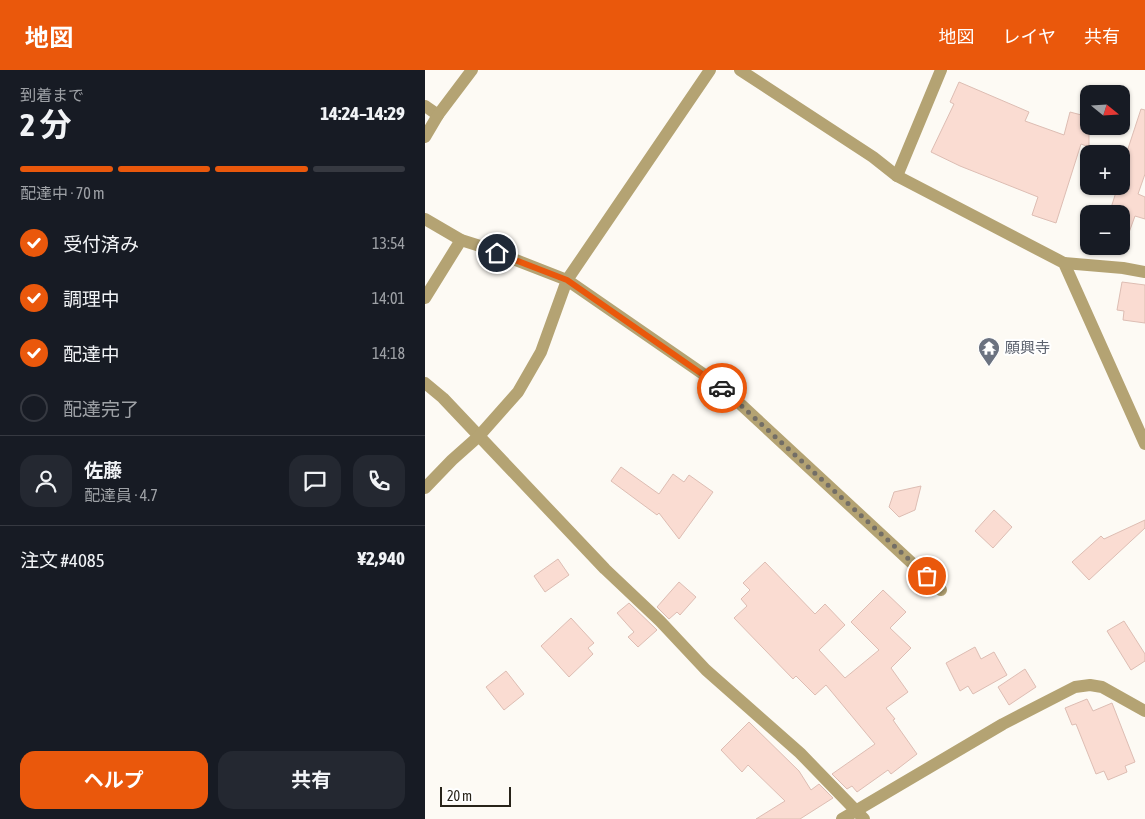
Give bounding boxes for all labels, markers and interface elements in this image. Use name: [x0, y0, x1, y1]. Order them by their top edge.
text: 地図: [25, 24, 73, 51]
text: 地図: [939, 26, 975, 47]
text: レイヤ: [1003, 26, 1056, 47]
text: 共有: [1084, 26, 1120, 47]
north arrow: [1080, 85, 1130, 135]
map controls: [1080, 85, 1130, 255]
text: 到着まで: [20, 86, 84, 104]
text: 14:24–14:29: [320, 102, 405, 124]
text: 2 分: [20, 106, 71, 143]
button: +: [1080, 145, 1130, 195]
text: 配達中 · 70 m: [20, 184, 105, 202]
button: −: [1080, 205, 1130, 255]
icon: check: [20, 229, 48, 257]
pin: [476, 232, 518, 274]
text: 受付済み: [63, 233, 139, 255]
text: 13:54: [372, 234, 405, 252]
icon: home: [483, 239, 511, 267]
icon: check: [20, 284, 48, 312]
text: 調理中: [63, 288, 120, 310]
text: 14:01: [372, 289, 405, 307]
temple icon: 願興寺: [977, 336, 1001, 367]
icon: check: [20, 339, 48, 367]
place label: 願興寺: [1005, 339, 1050, 356]
text: 配達中: [63, 343, 120, 365]
text: 14:18: [372, 344, 405, 362]
courier: [697, 363, 747, 413]
icon: car: [708, 374, 736, 402]
text: 配達完了: [63, 398, 139, 420]
button: person: [20, 455, 72, 507]
button: chat: [289, 455, 341, 507]
button: phone: [353, 455, 405, 507]
text: 佐藤: [84, 459, 122, 481]
text: 配達員 · 4.7: [84, 486, 158, 504]
text: ¥2,940: [357, 547, 405, 569]
text: 注文 #4085: [20, 549, 105, 571]
pin: [906, 555, 948, 597]
icon: bag: [913, 562, 941, 590]
button: ヘルプ: [20, 751, 208, 809]
button: 共有: [218, 751, 405, 809]
scale bar: [440, 784, 511, 807]
text: 20 m: [447, 788, 472, 804]

